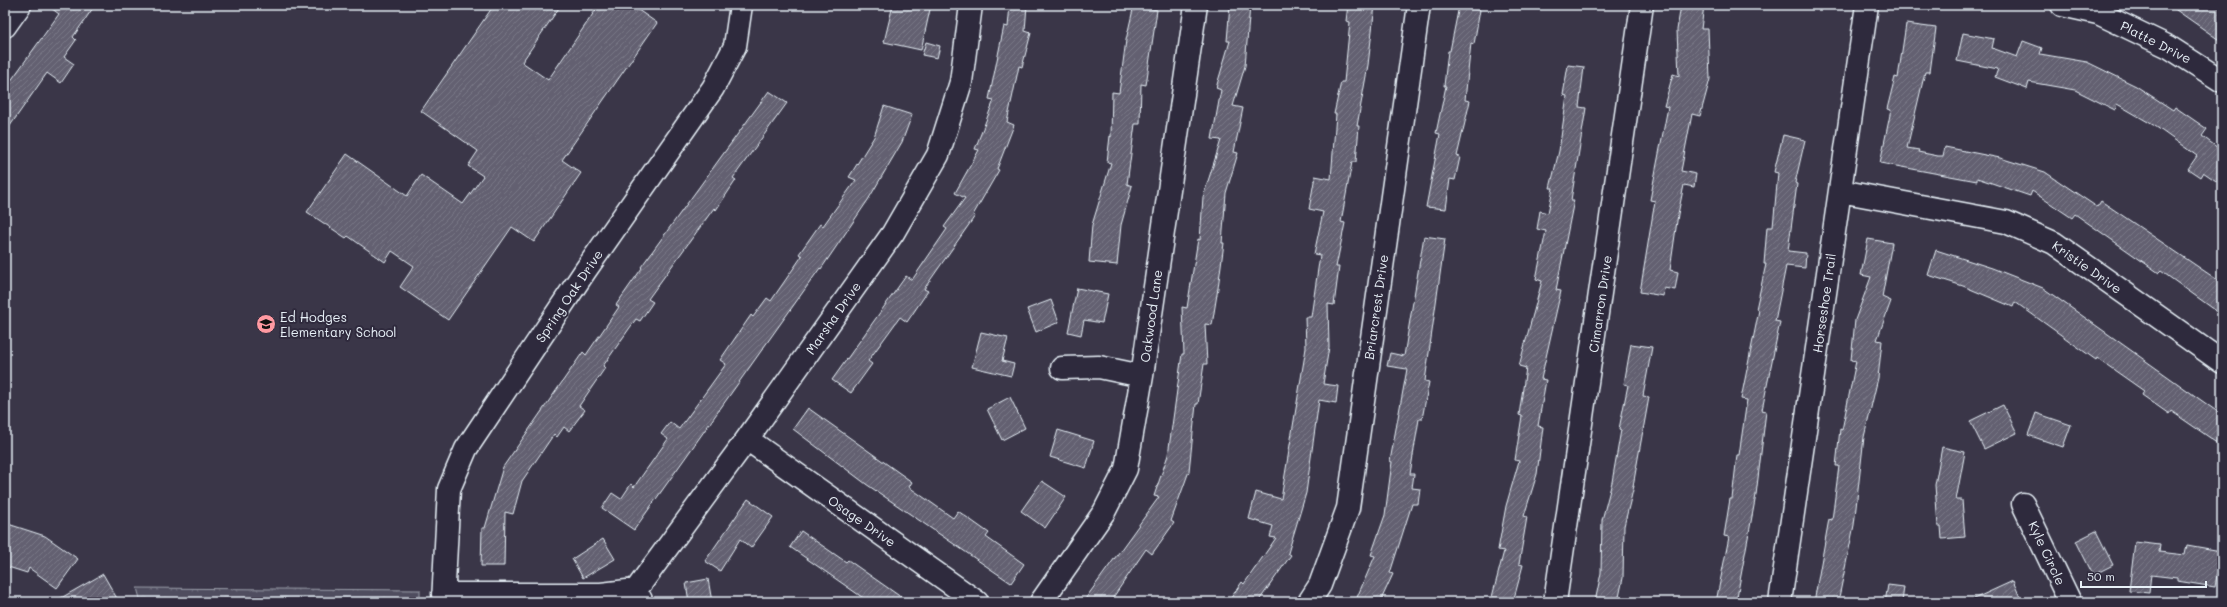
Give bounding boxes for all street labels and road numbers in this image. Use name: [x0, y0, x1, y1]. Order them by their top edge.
street label: Platte Drive: [2118, 16, 2195, 67]
street label: Kristie Drive: [2049, 236, 2125, 297]
street label: Spring Oak Drive: [531, 246, 606, 345]
street label: Horseshoe Trail: [1808, 252, 1839, 354]
street label: Briarcrest Drive: [1360, 253, 1391, 361]
street label: Cimarron Drive: [1584, 254, 1615, 354]
street label: Oakwood Lane: [1136, 268, 1165, 363]
street label: Marsha Drive: [801, 278, 864, 358]
street label: Osage Drive: [825, 491, 899, 550]
street label: Kyle Circle: [2025, 518, 2070, 588]

